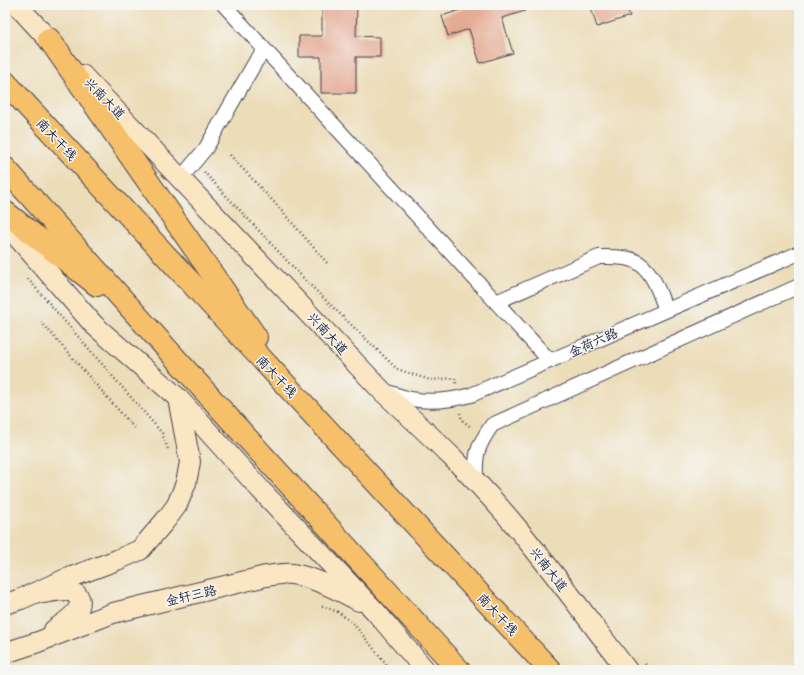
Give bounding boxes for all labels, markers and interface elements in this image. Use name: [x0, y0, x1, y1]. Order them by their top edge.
street label: 兴南大道: [81, 74, 128, 122]
street label: 南大干线: [33, 115, 80, 163]
street label: 兴南大道: [304, 309, 351, 357]
street label: 金荷六路: [566, 325, 620, 360]
street label: 南大干线: [253, 352, 300, 400]
street label: 兴南大道: [527, 544, 571, 594]
street label: 金轩三路: [164, 582, 218, 609]
street label: 南大干线: [474, 590, 521, 638]

